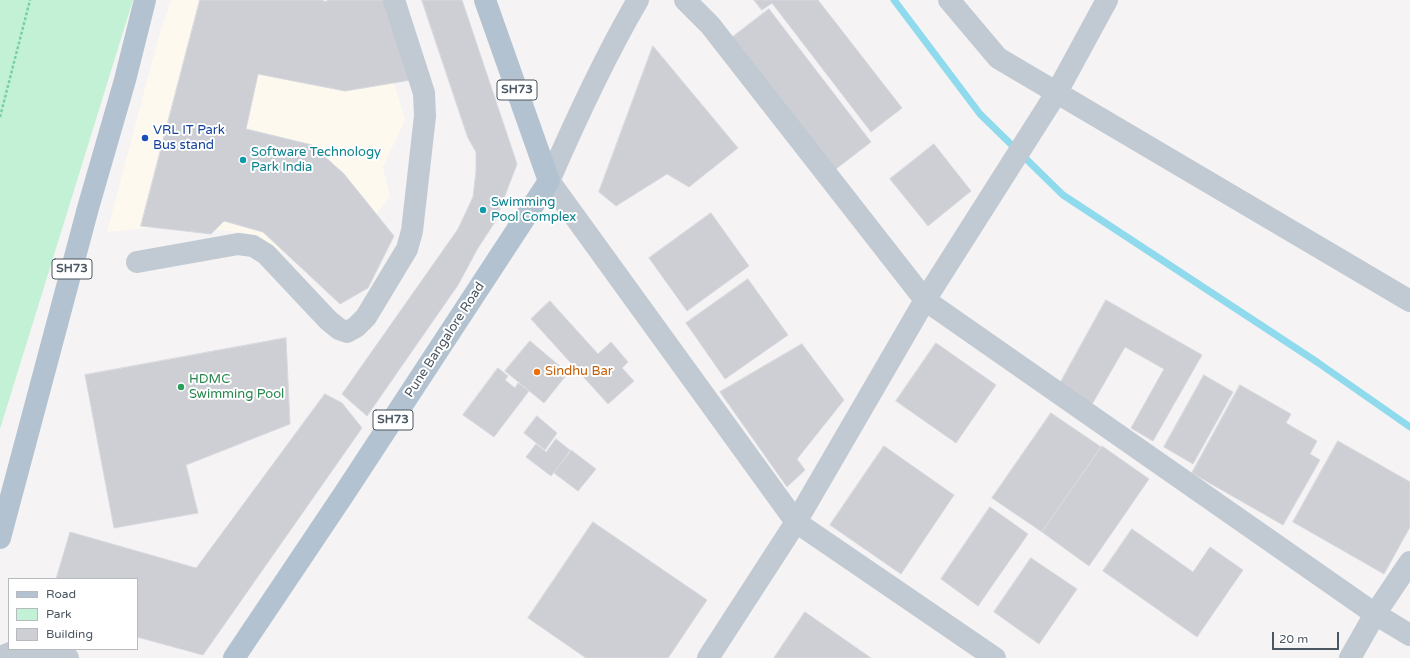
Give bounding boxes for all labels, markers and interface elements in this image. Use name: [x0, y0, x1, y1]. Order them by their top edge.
road number: SH73: [497, 80, 537, 100]
place label: VRL IT Park Bus stand: [153, 123, 225, 154]
marker: VRL IT Park Bus stand: [140, 133, 150, 143]
place label: Software Technology Park India: [251, 145, 381, 176]
marker: Software Technology Park India: [238, 155, 248, 165]
place label: Swimming Pool Complex: [491, 195, 576, 226]
marker: Swimming Pool Complex: [478, 205, 488, 215]
road number: SH73: [52, 259, 92, 279]
street label: Pune Bangalore Road: [402, 279, 488, 401]
place label: Sindhu Bar: [545, 364, 613, 380]
marker: Sindhu Bar: [532, 367, 542, 377]
place label: HDMC Swimming Pool: [189, 372, 284, 403]
marker: HDMC Swimming Pool: [176, 382, 186, 392]
road number: SH73: [373, 410, 413, 430]
legend: [8, 578, 138, 650]
text: Road: [46, 587, 76, 601]
text: Park: [46, 607, 72, 621]
scale bar: [1274, 624, 1341, 650]
text: Building: [46, 627, 93, 641]
text: 20 m: [1279, 632, 1308, 646]

